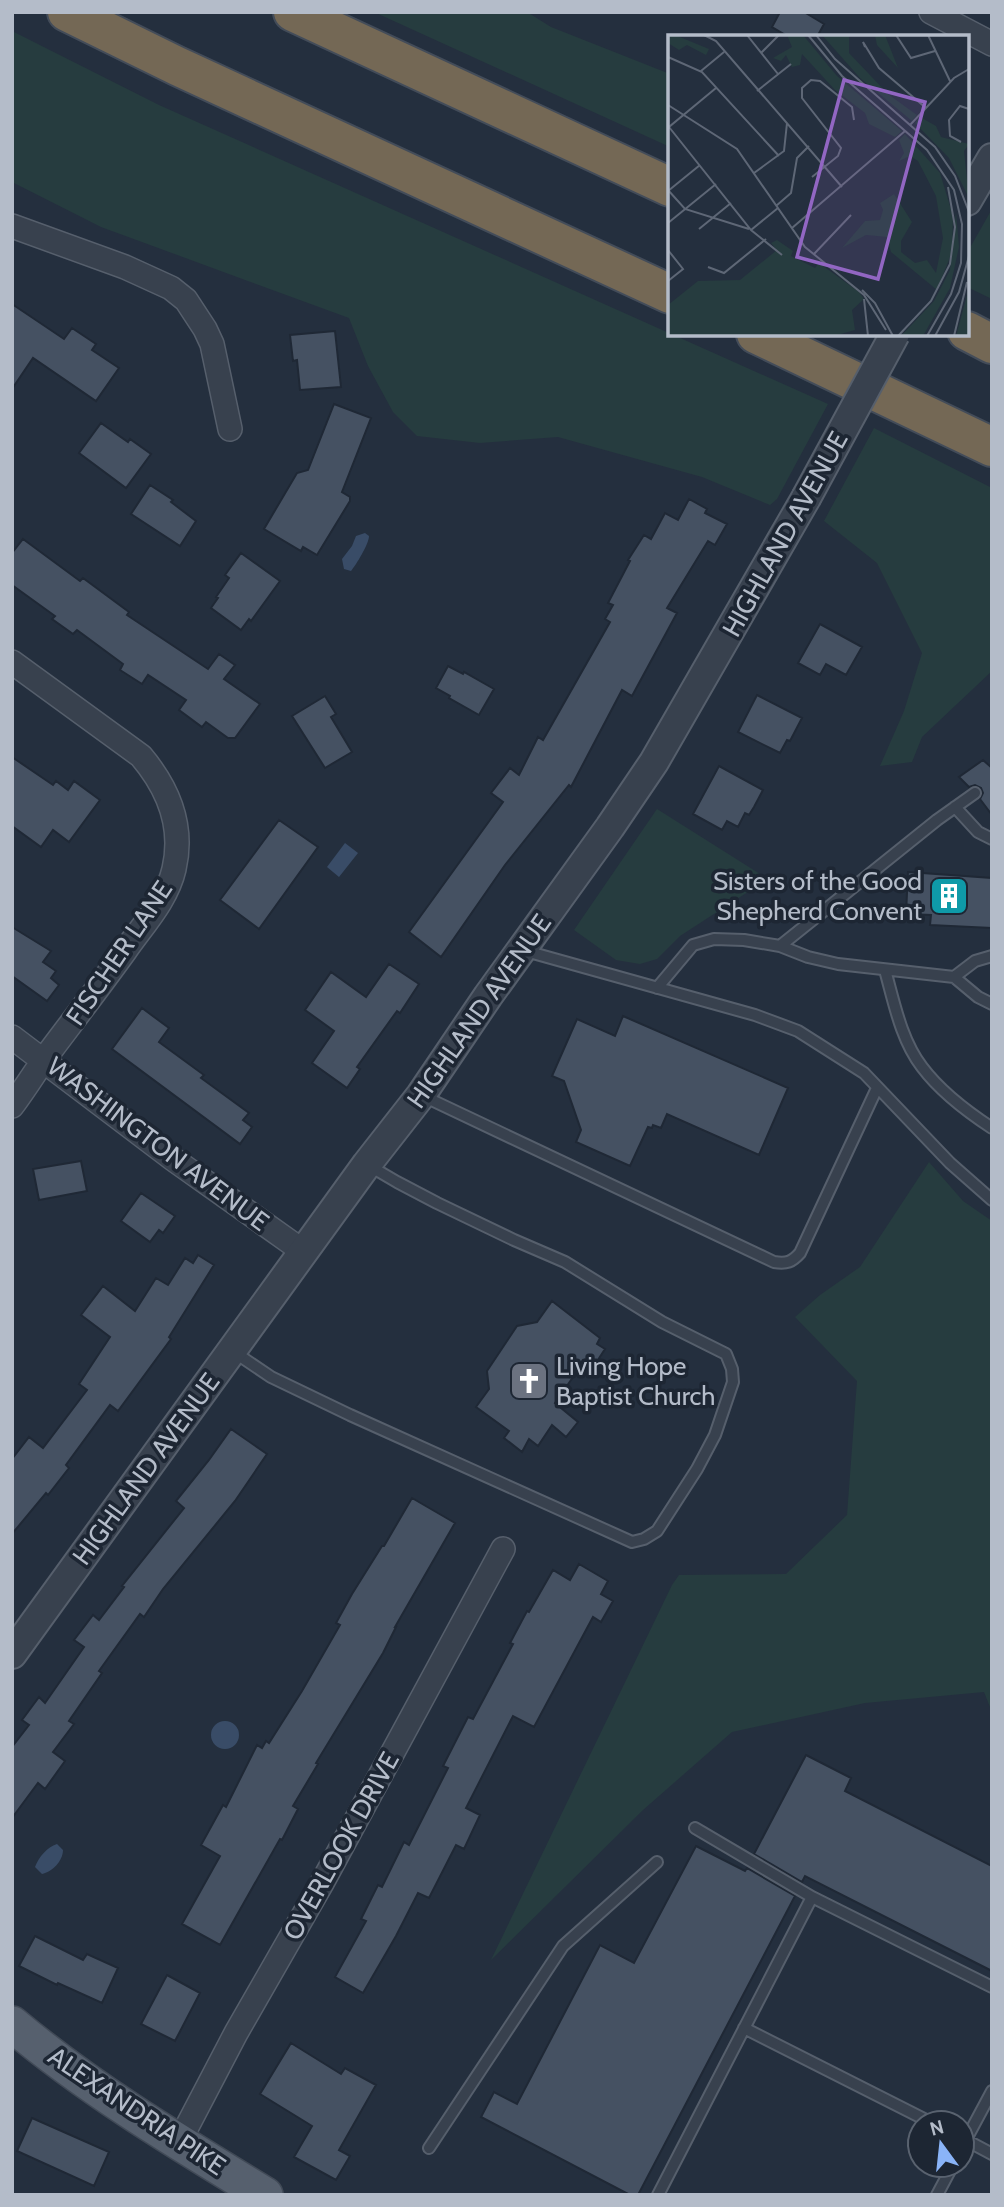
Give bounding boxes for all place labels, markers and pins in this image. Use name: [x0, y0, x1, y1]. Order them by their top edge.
place label: Sisters of the Good Shepherd Convent: [713, 865, 922, 927]
building icon: Sisters of the Good Shepherd Convent: [928, 875, 970, 917]
place label: Living Hope Baptist Church: [556, 1350, 715, 1412]
church icon: Living Hope Baptist Church: [508, 1360, 550, 1402]

